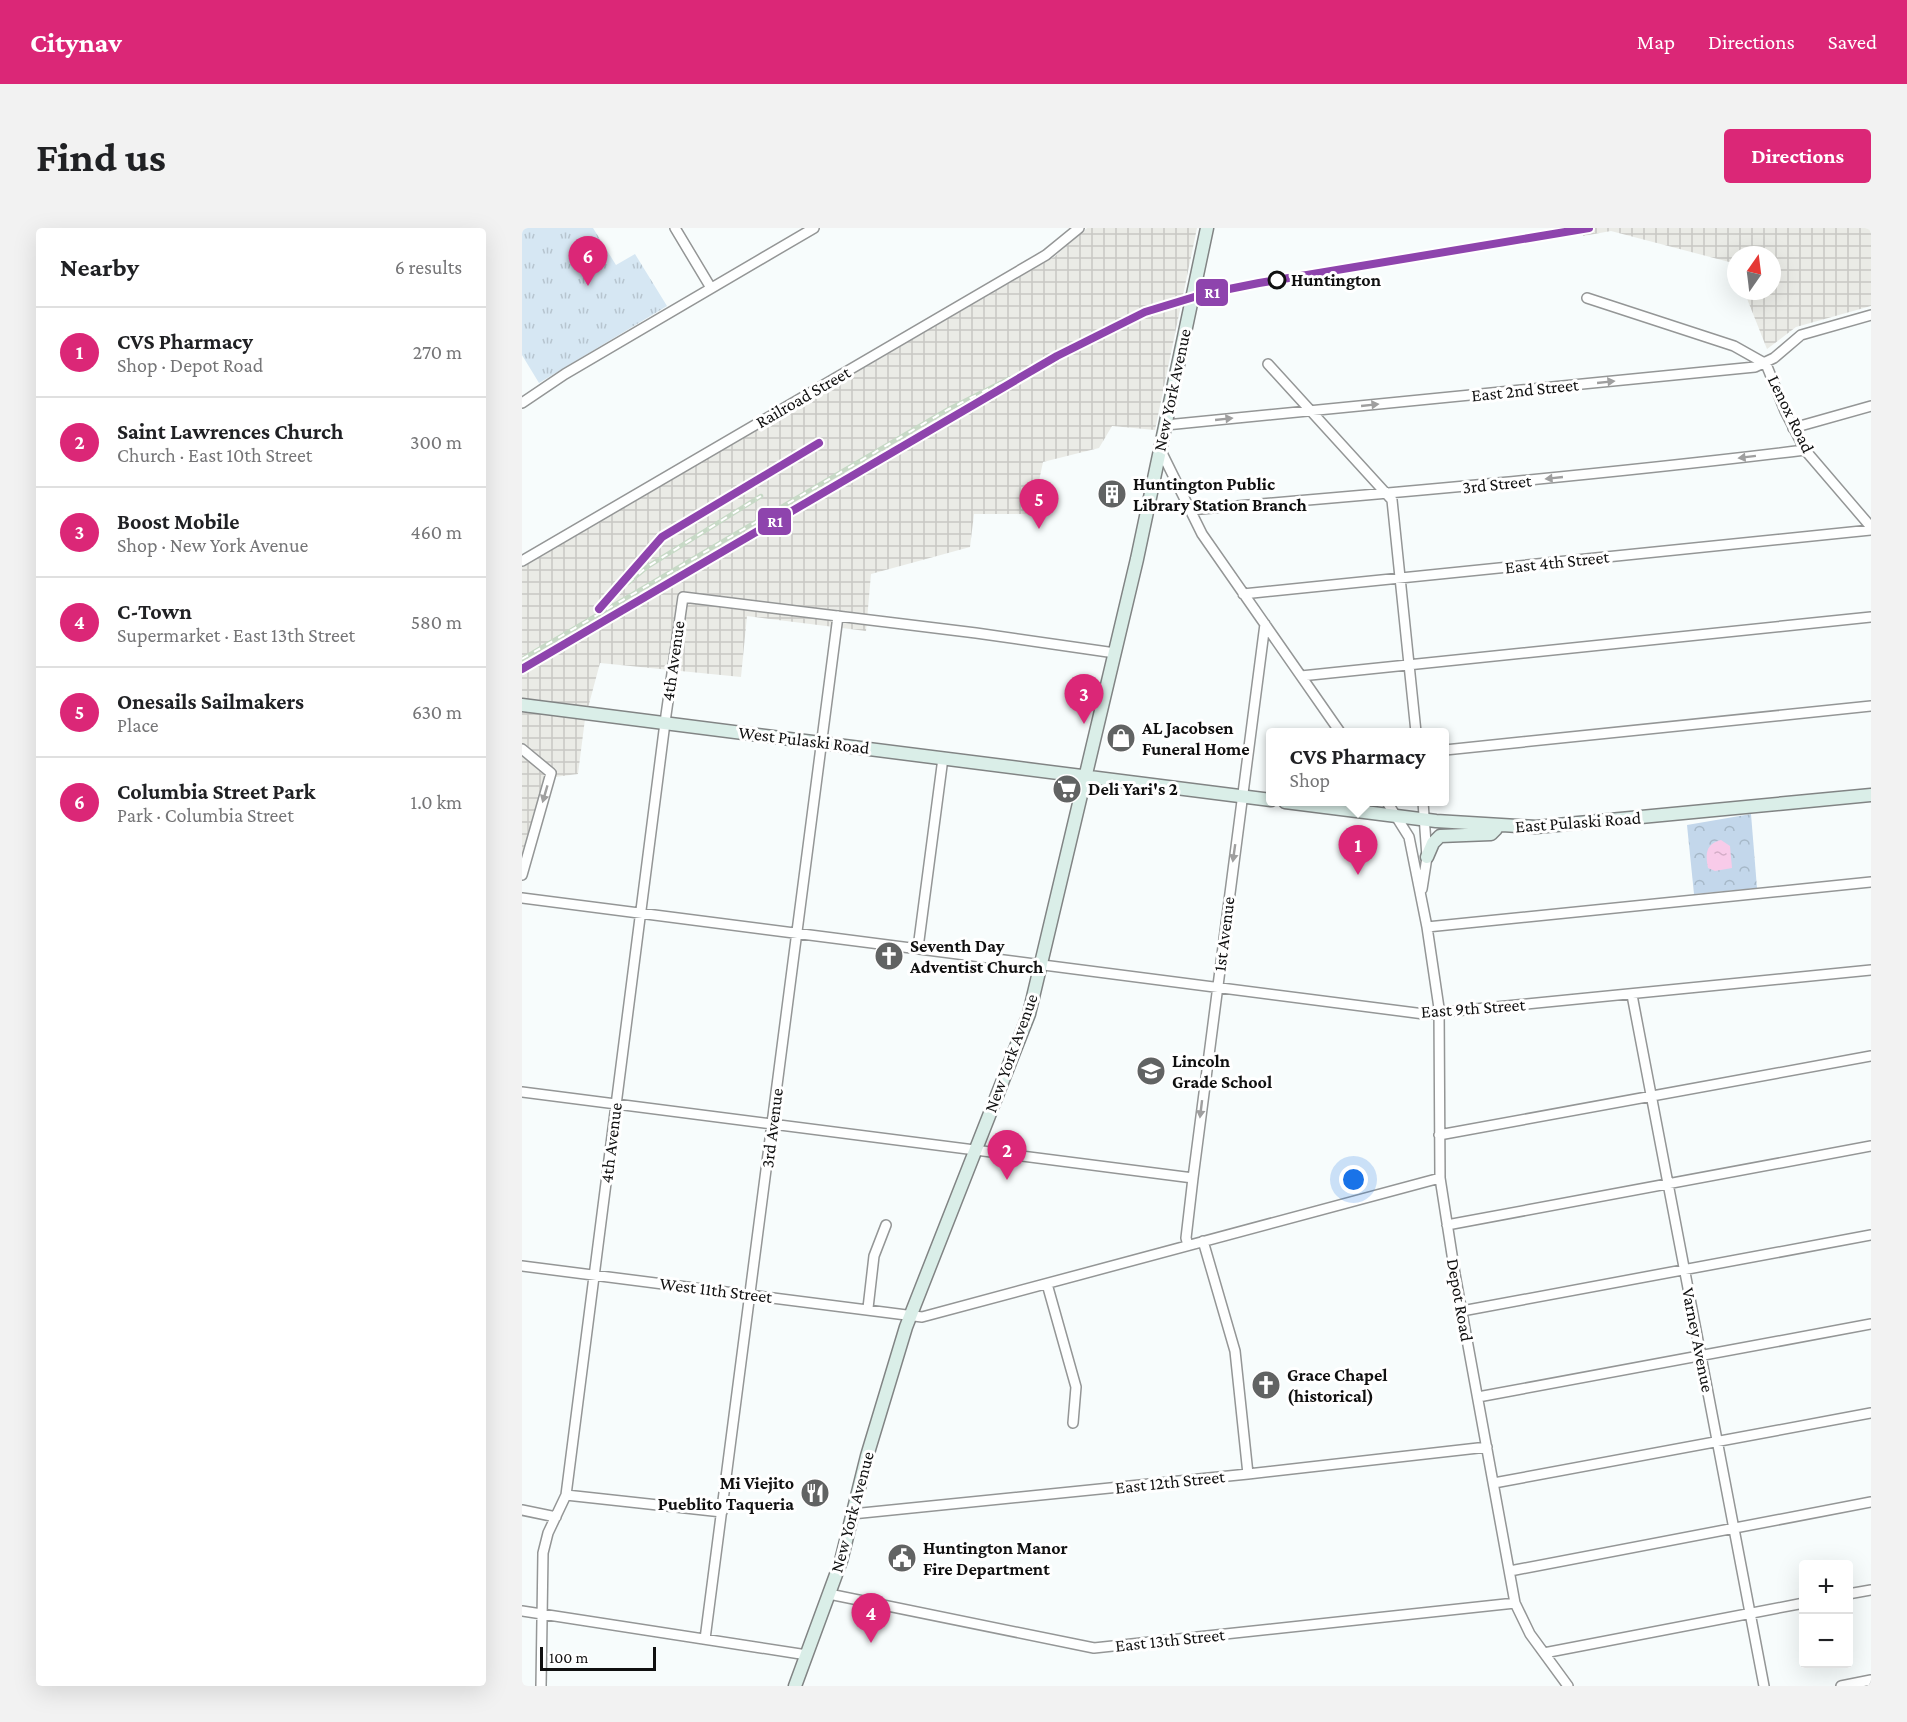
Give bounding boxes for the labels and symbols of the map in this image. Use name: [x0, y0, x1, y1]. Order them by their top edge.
pin: 6: [568, 236, 608, 286]
north arrow: [1727, 246, 1781, 300]
place label: Huntington: [1291, 270, 1382, 290]
marker: Huntington: [1268, 271, 1286, 289]
line badge: R1: [1195, 278, 1229, 307]
text: R1: [1204, 284, 1220, 301]
street label: New York Avenue: [1149, 327, 1195, 453]
street label: Railroad Street: [752, 361, 855, 432]
street label: Lenox Road: [1764, 372, 1819, 456]
street label: East 2nd Street: [1470, 374, 1581, 406]
one-way arrow: [1597, 377, 1616, 387]
one-way arrow: [1361, 401, 1380, 410]
one-way arrow: [1214, 414, 1233, 424]
one-way arrow: [1738, 452, 1757, 462]
street label: 3rd Street: [1461, 470, 1534, 498]
one-way arrow: [1544, 473, 1563, 483]
place label: Huntington Public Library Station Branch: [1133, 474, 1307, 515]
building icon: Huntington Public Library Station Branch: [1096, 478, 1128, 510]
pin: 5: [1020, 480, 1058, 529]
line badge: R1: [757, 507, 792, 536]
text: R1: [767, 513, 783, 530]
street label: East 4th Street: [1504, 546, 1611, 577]
street label: 4th Avenue: [657, 619, 689, 703]
pin: 3: [1064, 674, 1104, 724]
place label: AL Jacobsen Funeral Home: [1141, 718, 1250, 759]
street label: West Pulaski Road: [737, 722, 871, 758]
shop icon: AL Jacobsen Funeral Home: [1105, 722, 1137, 754]
supermarket icon: Deli Yari's 2: [1051, 773, 1083, 805]
place label: Deli Yari's 2: [1088, 779, 1178, 799]
one-way arrow: [540, 785, 549, 803]
street label: East Pulaski Road: [1514, 808, 1642, 836]
pin: 1: [1338, 826, 1378, 875]
one-way arrow: [1229, 844, 1239, 863]
street label: 1st Avenue: [1209, 895, 1239, 973]
place label: Seventh Day Adventist Church: [909, 936, 1044, 977]
church icon: Seventh Day Adventist Church: [873, 940, 905, 972]
street label: New York Avenue: [980, 991, 1042, 1115]
street label: East 9th Street: [1420, 994, 1527, 1022]
place label: Lincoln Grade School: [1172, 1051, 1272, 1092]
school or university icon: Lincoln Grade School: [1135, 1055, 1167, 1087]
street label: 3rd Avenue: [757, 1087, 787, 1169]
one-way arrow: [1197, 1099, 1206, 1118]
street label: 4th Avenue: [596, 1101, 626, 1185]
pin: 2: [988, 1130, 1026, 1180]
your location: [1339, 1165, 1368, 1194]
street label: Depot Road: [1443, 1257, 1477, 1344]
street label: West 11th Street: [659, 1273, 774, 1307]
street label: Varney Avenue: [1678, 1286, 1718, 1394]
place label: Grace Chapel (historical): [1287, 1365, 1388, 1407]
church icon: Grace Chapel (historical): [1250, 1369, 1282, 1401]
street label: New York Avenue: [826, 1449, 878, 1575]
street label: East 12th Street: [1114, 1466, 1227, 1498]
place label: Mi Viejito Pueblito Taqueria: [658, 1473, 794, 1514]
restaurant icon: Mi Viejito Pueblito Taqueria: [799, 1477, 831, 1509]
place label: Huntington Manor Fire Department: [923, 1538, 1068, 1579]
public building icon: Huntington Manor Fire Department: [886, 1542, 918, 1574]
pin: 4: [852, 1594, 890, 1643]
street label: East 13th Street: [1114, 1624, 1227, 1656]
scale bar: [540, 1644, 656, 1672]

